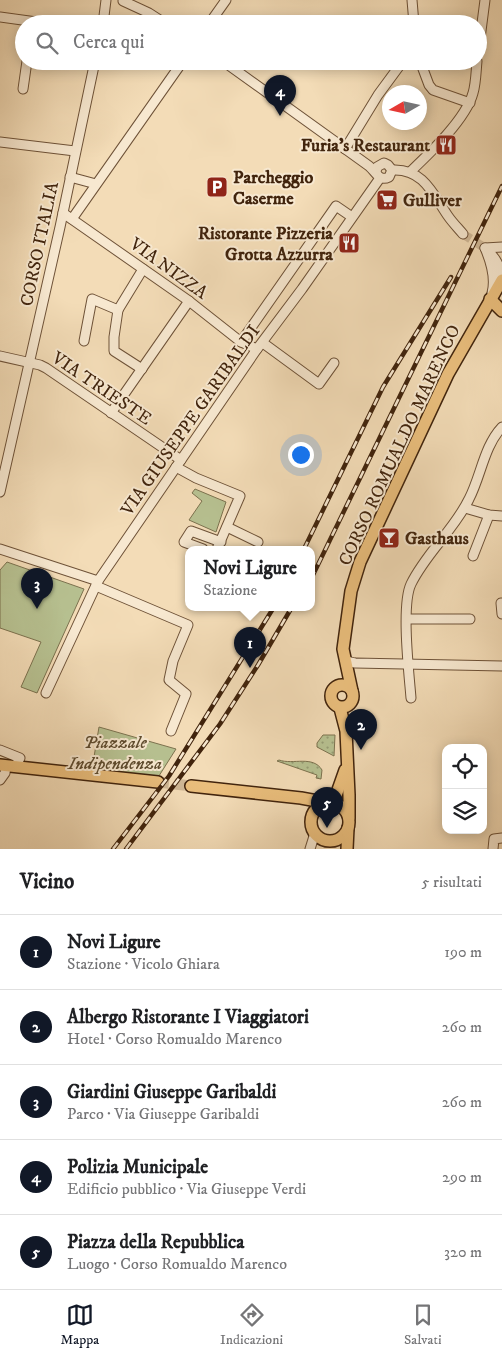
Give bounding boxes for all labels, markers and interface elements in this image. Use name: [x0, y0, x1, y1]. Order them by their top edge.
search box: [15, 15, 487, 70]
icon: search: [33, 29, 61, 57]
text: Cerca qui: [73, 31, 144, 54]
pin: 4: [264, 75, 296, 116]
north arrow: [382, 85, 427, 130]
restaurant icon: Furia's Restaurant: [434, 133, 458, 157]
place label: Furia's Restaurant: [301, 135, 430, 157]
place label: Parcheggio Caserme: [233, 167, 313, 210]
parking icon: Parcheggio Caserme: [205, 175, 229, 199]
street label: CORSO ITALIA: [16, 180, 64, 308]
supermarket icon: Gulliver: [375, 188, 399, 212]
place label: Gulliver: [403, 190, 462, 212]
place label: Ristorante Pizzeria Grotta Azzurra: [198, 223, 333, 266]
restaurant icon: Ristorante Pizzeria Grotta Azzurra: [337, 231, 361, 255]
street label: VIA NIZZA: [124, 233, 212, 305]
street label: VIA GIUSEPPE GARIBALDI: [116, 321, 265, 521]
street label: CORSO ROMUALDO MARENCO: [334, 321, 466, 569]
street label: VIA TRIESTE: [46, 347, 156, 430]
your location: [288, 442, 314, 468]
bar icon: Gasthaus: [377, 526, 401, 550]
place label: Gasthaus: [405, 528, 469, 550]
popup: [185, 546, 315, 611]
text: Novi Ligure: [203, 557, 297, 580]
pin: 3: [21, 568, 53, 609]
text: Stazione: [203, 580, 257, 600]
pin: 1: [234, 627, 266, 668]
pin: 2: [345, 709, 377, 750]
park label: Piazzale Indipendenza: [67, 732, 162, 775]
map controls: [442, 744, 487, 834]
button: locate: [442, 744, 487, 789]
pin: 5: [311, 787, 343, 828]
button: layers: [442, 789, 487, 834]
text: Vicino: [20, 869, 74, 895]
text: 5 risultati: [422, 872, 482, 892]
text: Novi Ligure: [67, 931, 161, 954]
text: 1: [33, 942, 39, 962]
text: 190 m: [444, 942, 482, 962]
text: Stazione · Vicolo Ghiara: [67, 954, 220, 974]
text: Albergo Ristorante I Viaggiatori: [67, 1006, 309, 1029]
text: 2: [32, 1017, 40, 1037]
text: 260 m: [442, 1017, 482, 1037]
text: Hotel · Corso Romualdo Marenco: [67, 1029, 282, 1049]
text: Giardini Giuseppe Garibaldi: [67, 1081, 276, 1104]
text: 3: [33, 1092, 39, 1112]
text: 260 m: [442, 1092, 482, 1112]
text: Parco · Via Giuseppe Garibaldi: [67, 1104, 259, 1124]
text: Polizia Municipale: [67, 1156, 208, 1179]
text: 4: [31, 1167, 41, 1187]
text: 290 m: [442, 1167, 482, 1187]
text: Edificio pubblico · Via Giuseppe Verdi: [67, 1179, 306, 1199]
text: Piazza della Repubblica: [67, 1231, 244, 1254]
text: 5: [32, 1242, 40, 1262]
text: 320 m: [444, 1242, 482, 1262]
text: Luogo · Corso Romualdo Marenco: [67, 1254, 287, 1274]
tab: Mappa: [60, 1301, 99, 1349]
tab: Indicazioni: [220, 1301, 283, 1349]
tab: Salvati: [404, 1301, 442, 1349]

